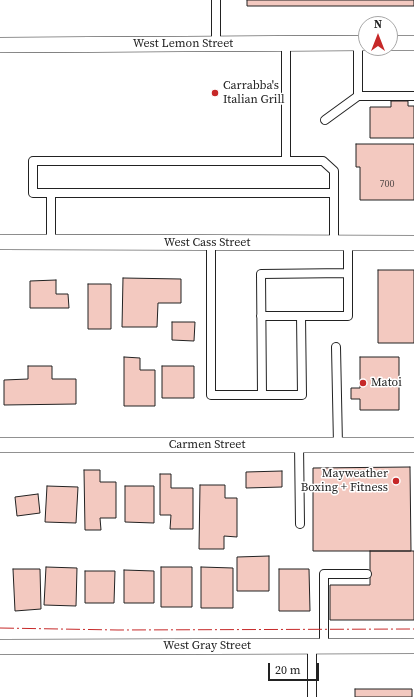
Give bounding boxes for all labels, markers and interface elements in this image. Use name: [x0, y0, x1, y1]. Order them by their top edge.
north arrow: [358, 16, 398, 56]
text: N: [374, 17, 382, 32]
street label: West Lemon Street: [133, 37, 233, 51]
place label: Carrabba's Italian Grill: [223, 79, 285, 107]
marker: Carrabba's Italian Grill: [210, 88, 220, 98]
house number: 700: [380, 178, 394, 190]
street label: West Cass Street: [164, 236, 250, 250]
place label: Matoi: [371, 376, 402, 390]
marker: Matoi: [358, 378, 368, 388]
street label: Carmen Street: [169, 438, 245, 452]
place label: Mayweather Boxing + Fitness: [301, 467, 388, 495]
marker: Mayweather Boxing + Fitness: [391, 476, 401, 486]
street label: West Gray Street: [163, 639, 251, 653]
scale bar: [270, 655, 321, 681]
text: 20 m: [275, 662, 301, 678]

